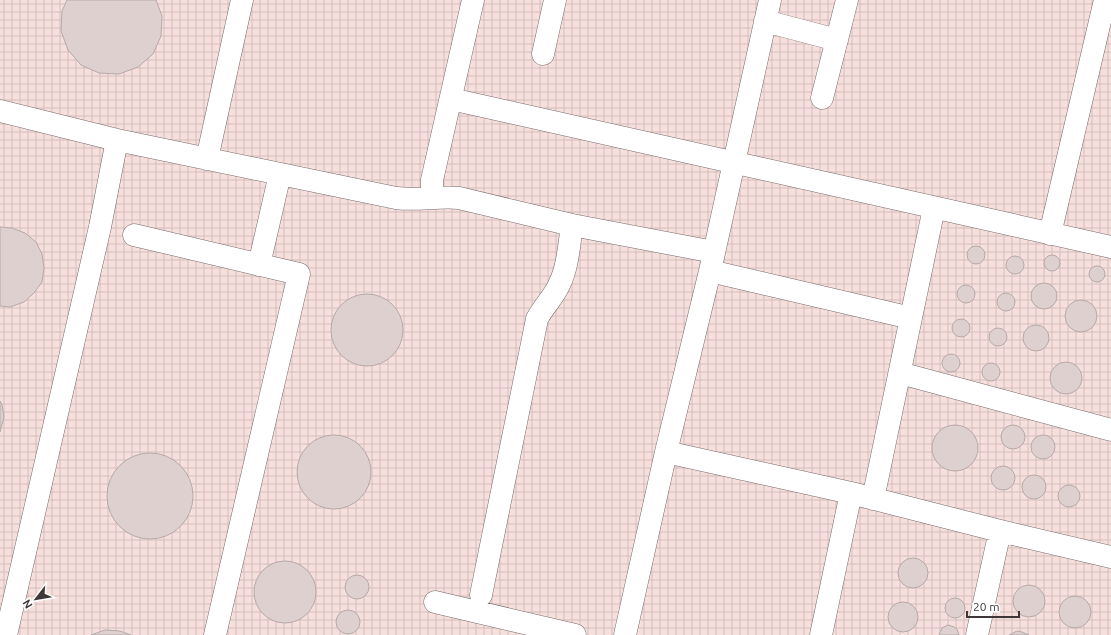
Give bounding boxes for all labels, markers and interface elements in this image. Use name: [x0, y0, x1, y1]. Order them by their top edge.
north arrow: [16, 579, 56, 619]
scale bar: [967, 593, 1019, 619]
text: N: [20, 598, 35, 611]
text: 20 m: [973, 600, 1000, 613]

